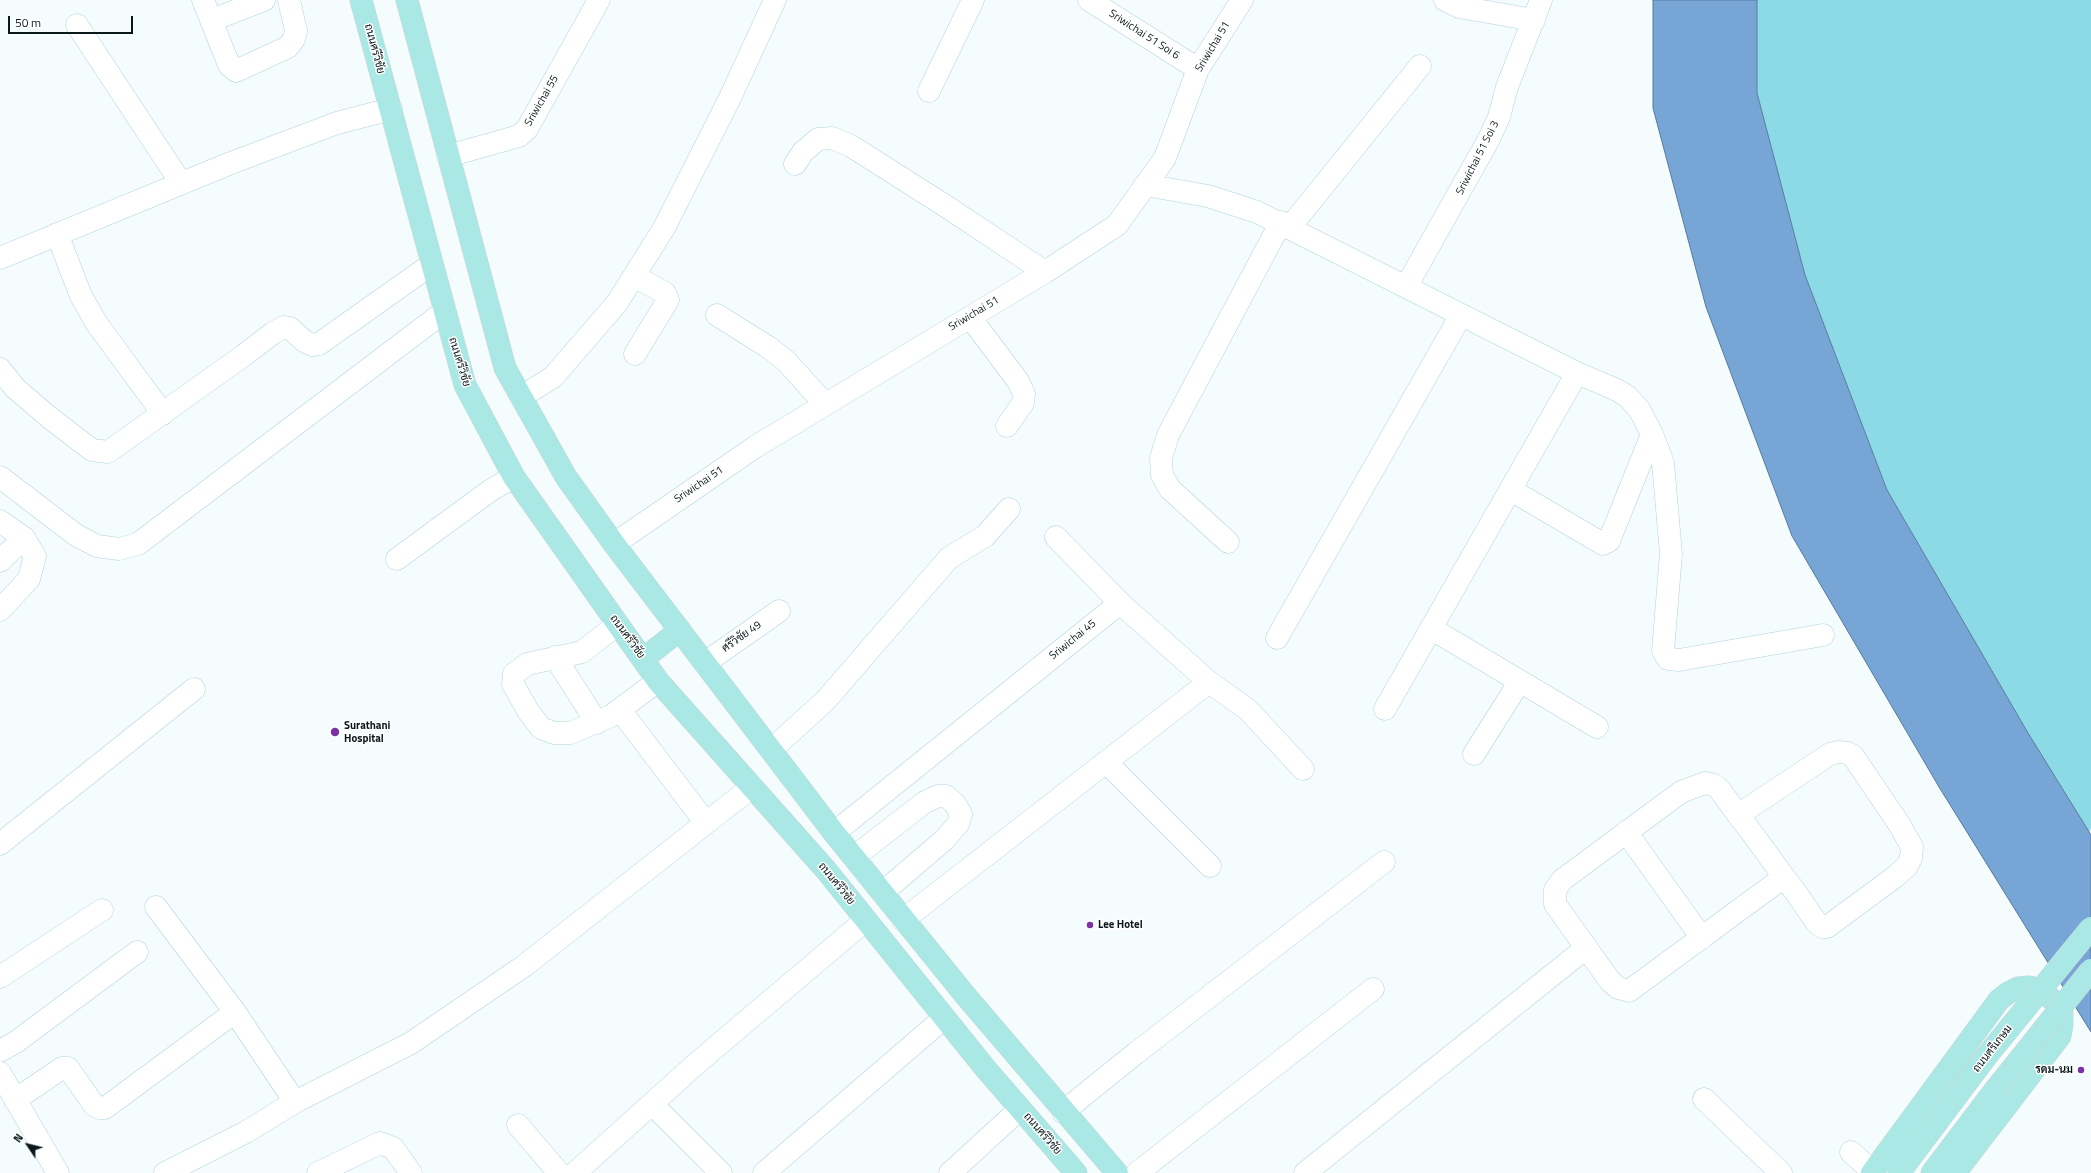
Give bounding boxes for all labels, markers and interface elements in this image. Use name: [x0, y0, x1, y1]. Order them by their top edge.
street label: Sriwichai 51 Soi 6: [1106, 7, 1182, 63]
scale bar: [10, 8, 135, 34]
text: 50 m: [15, 13, 41, 32]
street label: Sriwichai 51: [1193, 19, 1233, 75]
street label: ถนนศรีวิชัย: [361, 23, 387, 75]
street label: Sriwichai 55: [522, 73, 562, 129]
street label: Sriwichai 51 Soi 3: [1454, 119, 1502, 197]
street label: Sriwichai 51: [946, 294, 1002, 334]
street label: ถนนศรีวิชัย: [445, 336, 473, 388]
street label: Sriwichai 51: [672, 464, 726, 506]
street label: ถนนศรีวิชัย: [607, 613, 647, 661]
street label: Sriwichai 45: [1047, 617, 1099, 663]
street label: ศรีวิชัย 49: [720, 619, 764, 655]
place label: Surathani Hospital: [344, 719, 390, 745]
marker: Surathani Hospital: [329, 726, 341, 738]
street label: ถนนศรีวิชัย: [815, 860, 857, 908]
place label: Lee Hotel: [1098, 918, 1143, 932]
marker: Lee Hotel: [1085, 920, 1095, 930]
street label: ถนนศรีเกษม: [1970, 1023, 2016, 1075]
place label: รดม-นม: [2035, 1063, 2073, 1077]
marker: รดม-นม: [2076, 1065, 2086, 1075]
street label: ถนนศรีวิชัย: [1020, 1110, 1064, 1158]
north arrow: [8, 1125, 48, 1165]
text: N: [9, 1130, 27, 1146]

